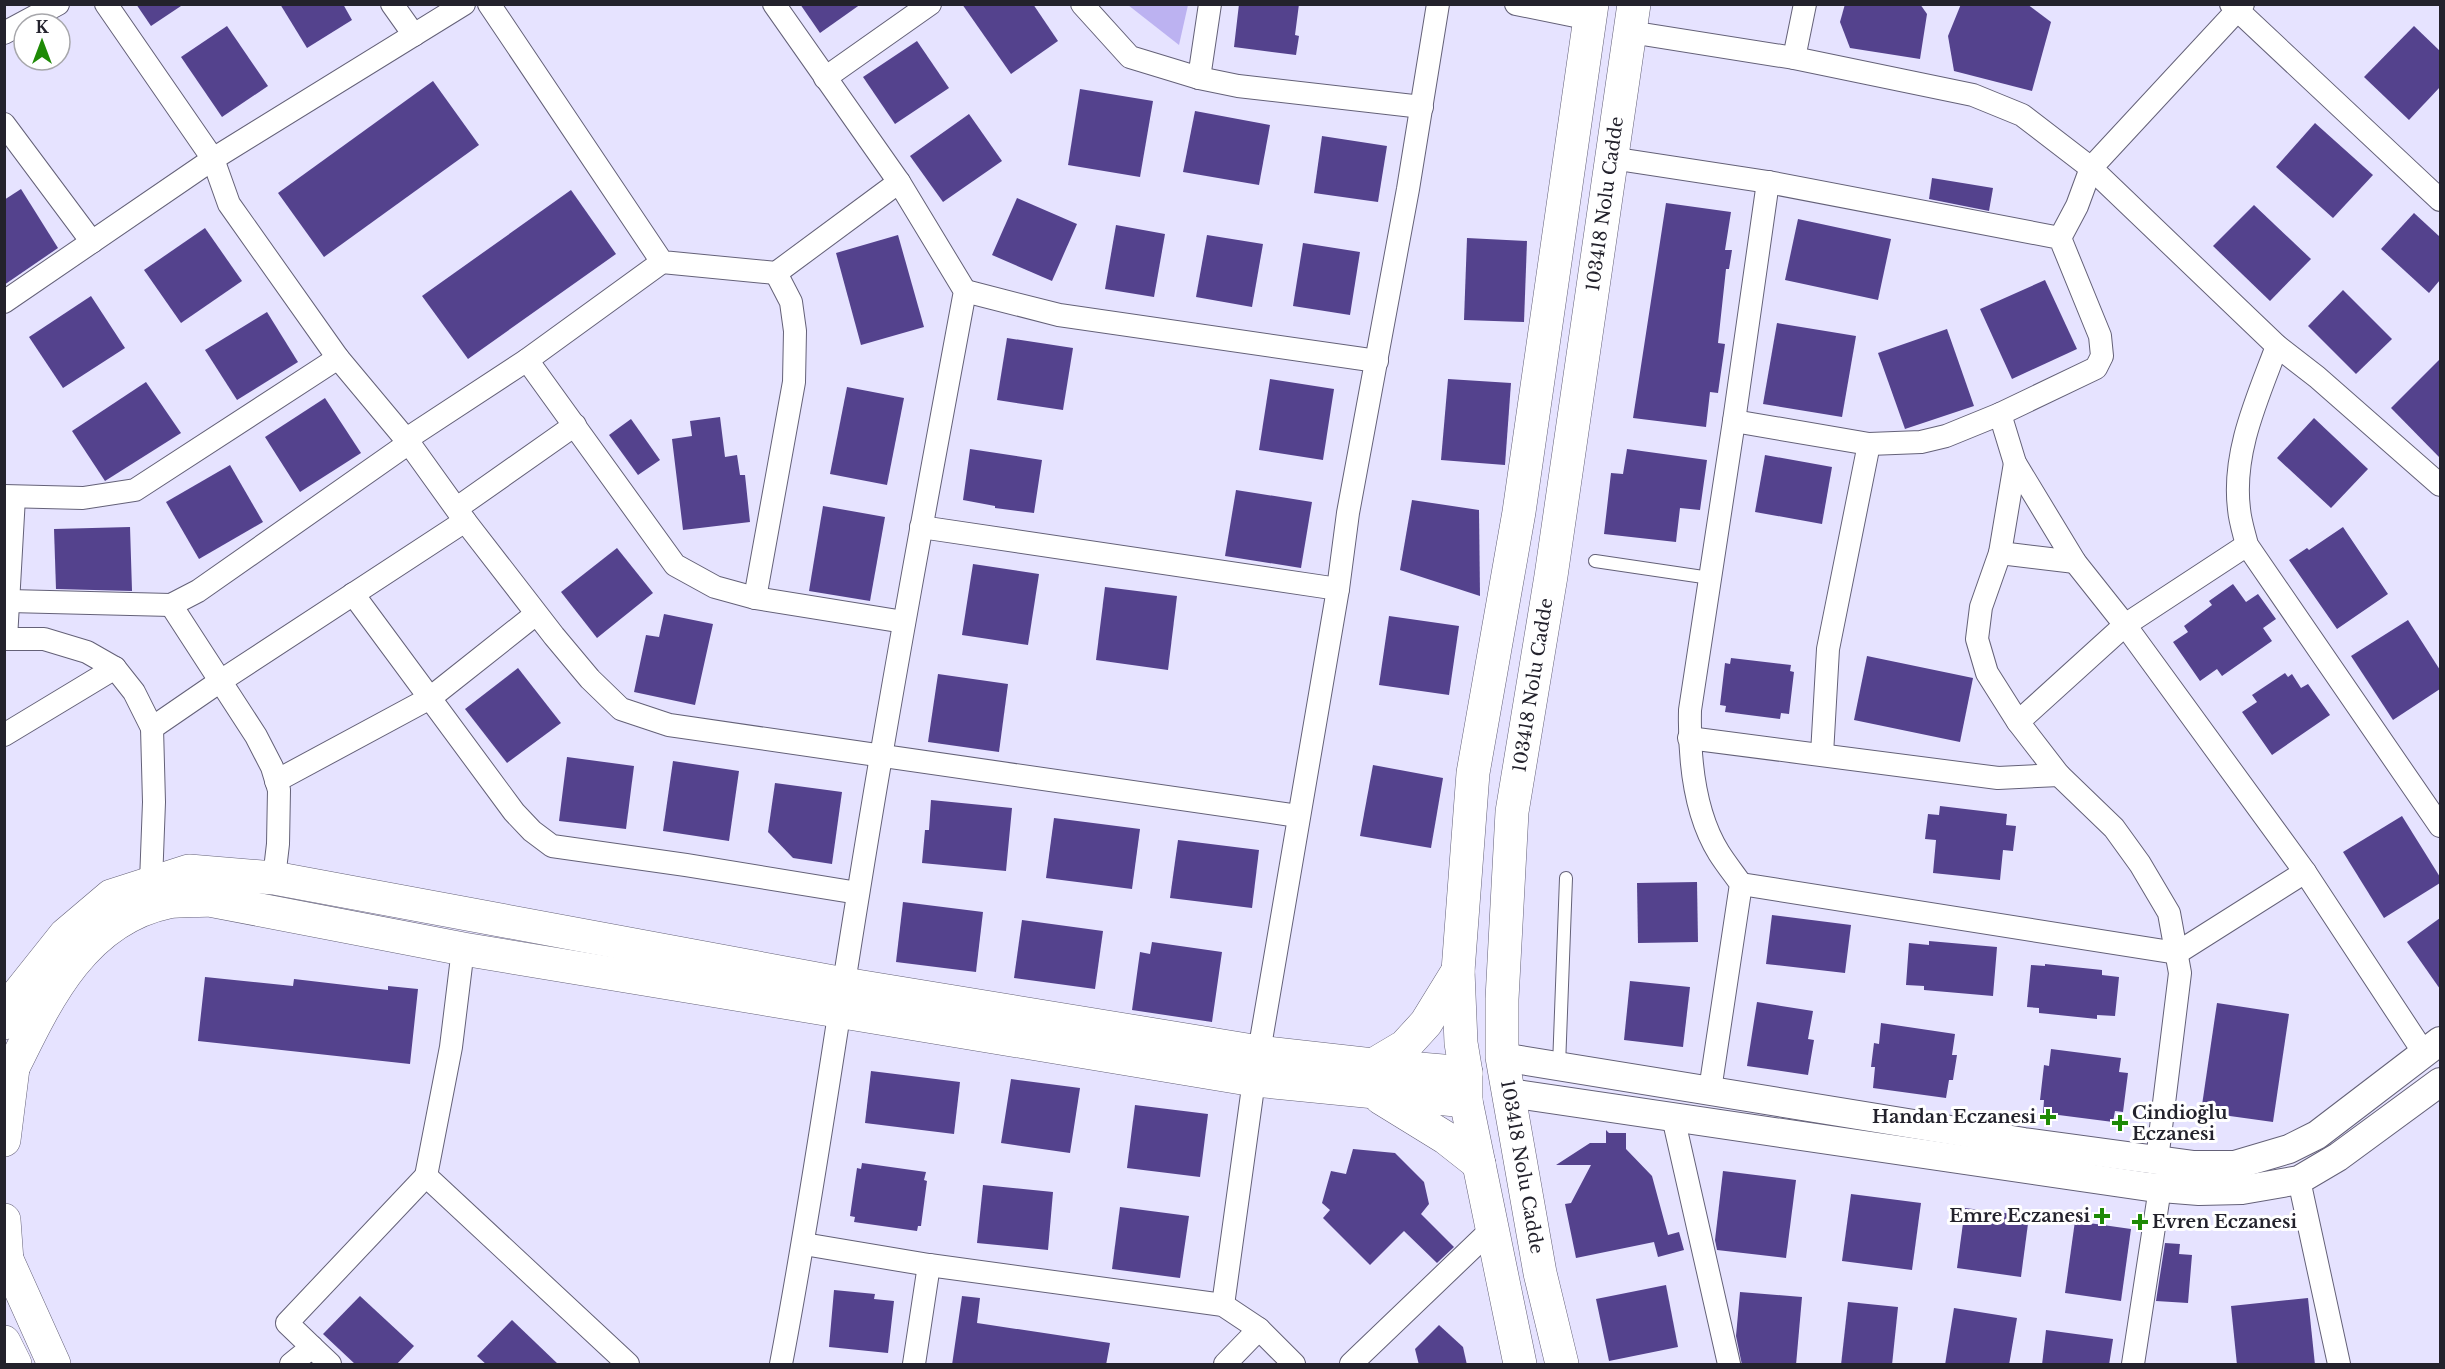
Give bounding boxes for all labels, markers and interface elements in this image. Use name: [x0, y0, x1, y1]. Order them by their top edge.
north arrow: [12, 12, 72, 72]
text: K: [35, 17, 49, 37]
street label: 103418 Nolu Cadde: [1582, 115, 1628, 293]
street label: 103418 Nolu Cadde: [1508, 596, 1558, 774]
street label: 103418 Nolu Cadde: [1496, 1078, 1548, 1256]
place label: Cindioğlu Eczanesi: [2132, 1102, 2228, 1145]
place label: Handan Eczanesi: [1872, 1106, 2036, 1128]
marker: Handan Eczanesi: [2041, 1110, 2055, 1124]
marker: Cindioğlu Eczanesi: [2113, 1116, 2127, 1130]
place label: Emre Eczanesi: [1949, 1205, 2091, 1227]
marker: Emre Eczanesi: [2095, 1209, 2109, 1223]
place label: Evren Eczanesi: [2152, 1211, 2297, 1233]
marker: Evren Eczanesi: [2133, 1215, 2147, 1229]

